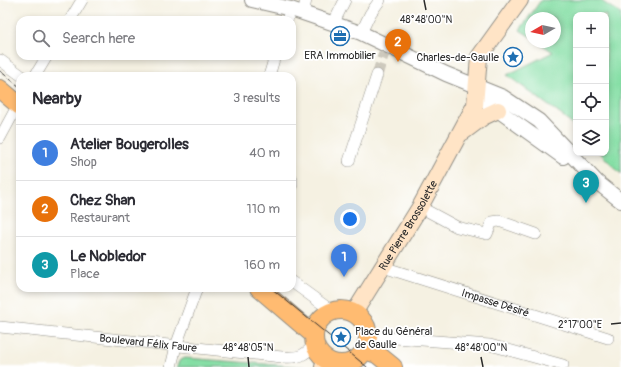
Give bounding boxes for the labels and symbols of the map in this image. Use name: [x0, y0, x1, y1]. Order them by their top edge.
north arrow: [525, 12, 561, 48]
text: 48°48'00"N: [400, 14, 452, 26]
office icon: ERA Immobilier: [329, 25, 351, 47]
pin: 2: [385, 29, 411, 62]
place icon: Charles-de-Gaulle: [502, 46, 524, 68]
place label: ERA Immobilier: [304, 49, 376, 62]
place label: Charles-de-Gaulle: [416, 51, 500, 64]
pin: 3: [573, 170, 599, 203]
street label: Rue Pierre Brossolette: [376, 177, 440, 273]
your location: [340, 209, 360, 229]
pin: 1: [331, 244, 357, 277]
street label: Impasse Désiré: [460, 286, 531, 319]
text: 2°17'00"E: [558, 319, 602, 331]
place label: Place du Général de Gaulle: [355, 325, 432, 351]
place icon: Place du Général de Gaulle: [330, 326, 352, 348]
street label: Boulevard Félix Faure: [99, 331, 198, 354]
text: 48°48'05"N: [222, 342, 274, 354]
text: 48°48'00"N: [455, 342, 507, 354]

